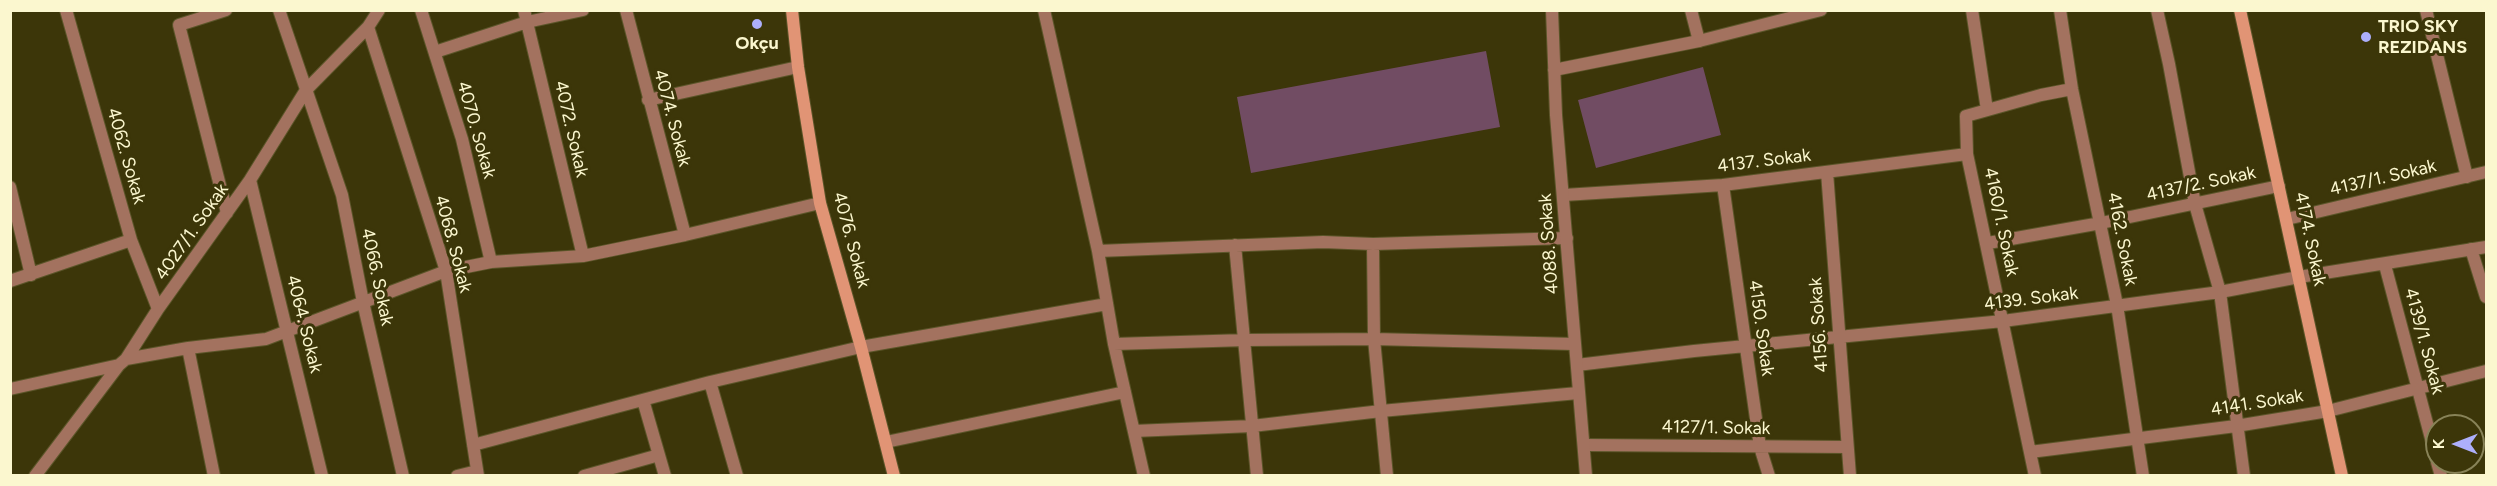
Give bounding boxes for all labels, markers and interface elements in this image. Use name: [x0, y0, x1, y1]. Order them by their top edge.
place label: TRIO SKY REZIDANS: [2378, 16, 2467, 58]
marker: Okçu: [750, 17, 764, 31]
marker: TRIO SKY REZIDANS: [2359, 30, 2373, 44]
place label: Okçu: [735, 33, 779, 55]
street label: 4074. Sokak: [649, 67, 695, 169]
street label: 4070. Sokak: [452, 79, 500, 181]
street label: 4072. Sokak: [549, 79, 593, 179]
street label: 4062. Sokak: [102, 105, 150, 207]
street label: 4137. Sokak: [1716, 145, 1812, 177]
street label: 4137/1. Sokak: [2328, 155, 2438, 201]
street label: 4137/2. Sokak: [2144, 162, 2258, 206]
street label: 4160/1. Sokak: [1979, 166, 2023, 278]
street label: 4027/1. Sokak: [151, 180, 233, 284]
street label: 4076. Sokak: [828, 190, 874, 290]
street label: 4162. Sokak: [2102, 190, 2142, 288]
street label: 4174. Sokak: [2289, 190, 2331, 288]
street label: 4068. Sokak: [430, 193, 476, 295]
street label: 4088. Sokak: [1535, 193, 1563, 295]
street label: 4066. Sokak: [356, 226, 398, 328]
street label: 4064. Sokak: [281, 273, 327, 375]
street label: 4156. Sokak: [1805, 277, 1833, 373]
street label: 4150. Sokak: [1744, 279, 1778, 377]
street label: 4139. Sokak: [1983, 283, 2079, 315]
street label: 4139/1. Sokak: [2399, 285, 2449, 397]
street label: 4141. Sokak: [2209, 385, 2305, 421]
north arrow: [2425, 414, 2485, 474]
street label: 4127/1. Sokak: [1661, 416, 1771, 440]
text: K: [2429, 439, 2448, 449]

